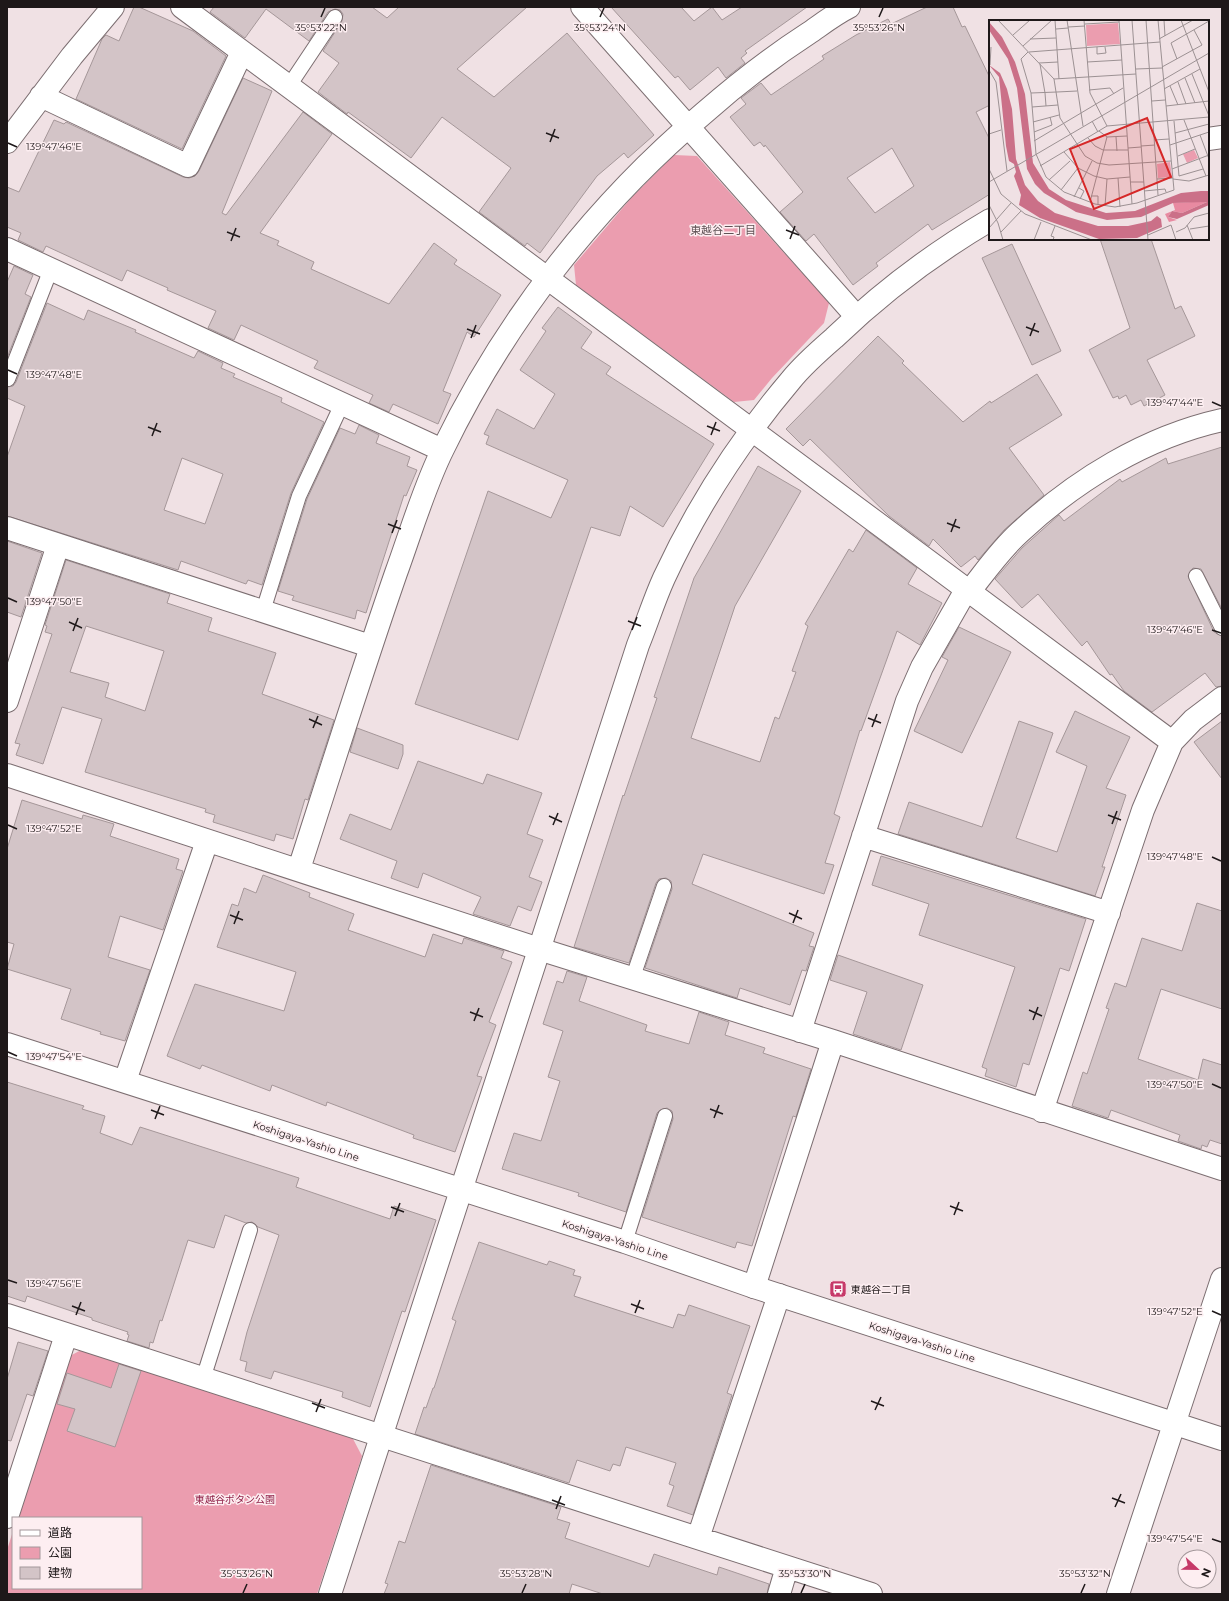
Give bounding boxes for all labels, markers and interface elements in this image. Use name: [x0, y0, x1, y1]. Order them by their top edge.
inset map: [989, 20, 1209, 240]
text: 35°53'22"N: [295, 21, 347, 34]
text: 35°53'24"N: [574, 21, 626, 34]
text: 35°53'26"N: [853, 21, 905, 34]
text: 139°47'46"E: [26, 140, 82, 153]
district label: 東越谷二丁目: [690, 223, 756, 237]
text: 139°47'48"E: [26, 368, 83, 381]
text: 139°47'44"E: [1147, 396, 1204, 409]
text: 139°47'50"E: [26, 595, 82, 608]
text: 139°47'46"E: [1147, 623, 1203, 636]
text: 139°47'52"E: [26, 822, 82, 835]
text: 139°47'48"E: [1147, 850, 1204, 863]
text: 139°47'54"E: [26, 1050, 82, 1063]
text: 139°47'50"E: [1147, 1078, 1203, 1091]
street label: Koshigaya-Yashio Line: [251, 1118, 361, 1164]
street label: Koshigaya-Yashio Line: [560, 1217, 670, 1263]
text: 139°47'56"E: [26, 1277, 82, 1290]
bus stop icon: 東越谷二丁目: [828, 1279, 848, 1299]
place label: 東越谷二丁目: [851, 1283, 911, 1296]
text: 139°47'52"E: [1147, 1305, 1203, 1318]
street label: Koshigaya-Yashio Line: [867, 1319, 977, 1365]
park label: 東越谷ボタン公園: [195, 1493, 275, 1506]
legend: [12, 1517, 142, 1589]
text: 道路: [48, 1525, 72, 1540]
text: 139°47'54"E: [1147, 1532, 1203, 1545]
text: 公園: [48, 1545, 72, 1560]
north arrow: [1177, 1549, 1217, 1589]
text: 建物: [48, 1565, 72, 1580]
text: N: [1198, 1566, 1214, 1579]
text: 35°53'26"N: [221, 1567, 273, 1580]
text: 35°53'28"N: [500, 1567, 552, 1580]
text: 35°53'30"N: [779, 1567, 831, 1580]
text: 35°53'32"N: [1059, 1567, 1111, 1580]

